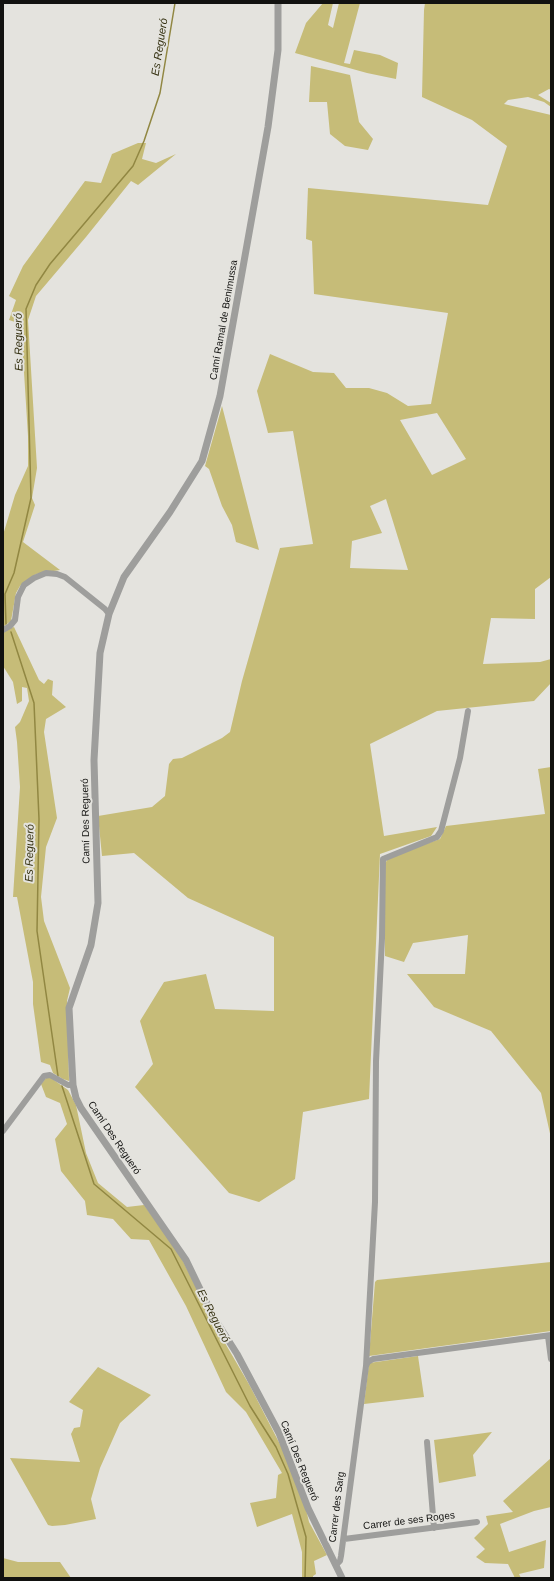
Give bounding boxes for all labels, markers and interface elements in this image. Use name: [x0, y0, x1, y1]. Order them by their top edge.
water label: Es Regueró: [149, 17, 171, 77]
street label: Camí Ramal de Benimussa: [208, 259, 240, 381]
water label: Es Regueró: [12, 313, 26, 371]
street label: Camí Des Regueró: [79, 778, 93, 864]
water label: Es Regueró: [23, 824, 37, 882]
street label: Camí Des Regueró: [85, 1099, 143, 1177]
water label: Es Regueró: [194, 1287, 232, 1345]
street label: Camí Des Regueró: [277, 1419, 321, 1503]
street label: Carrer des Sarg: [327, 1471, 347, 1543]
street label: Carrer de ses Roges: [362, 1509, 456, 1533]

